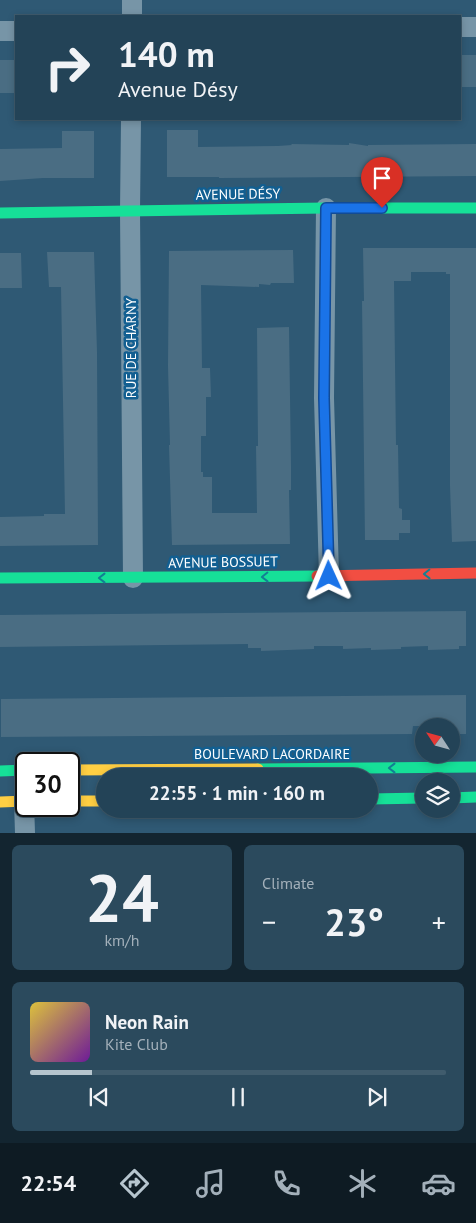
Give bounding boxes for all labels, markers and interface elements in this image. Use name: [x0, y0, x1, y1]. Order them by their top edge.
text: 140 m: [118, 31, 215, 77]
icon: right: [35, 35, 100, 100]
text: Avenue Désy: [118, 75, 238, 103]
pin: [361, 157, 403, 208]
icon: arrive: [368, 164, 396, 192]
street label: AVENUE DÉSY: [195, 184, 281, 204]
street label: RUE DE CHARNY: [122, 298, 140, 398]
position arrow: [302, 549, 354, 601]
street label: AVENUE BOSSUET: [168, 552, 278, 572]
one-way arrow: [423, 569, 431, 579]
one-way arrow: [261, 572, 268, 582]
one-way arrow: [98, 573, 106, 583]
north arrow: [415, 718, 460, 762]
map controls: [415, 718, 460, 818]
street label: BOULEVARD LACORDAIRE: [194, 745, 350, 763]
speed limit sign: 30: [15, 752, 80, 817]
one-way arrow: [388, 763, 396, 773]
button: layers: [415, 773, 460, 818]
text: 22:55 · 1 min · 160 m: [149, 781, 325, 805]
text: 24: [85, 855, 159, 939]
text: Climate: [262, 873, 314, 893]
text: 23°: [324, 897, 384, 946]
text: −: [262, 903, 276, 940]
text: +: [432, 903, 446, 940]
text: km/h: [104, 930, 140, 950]
text: Neon Rain: [105, 1010, 189, 1034]
text: Kite Club: [105, 1034, 168, 1054]
icon: previous: [85, 1083, 113, 1111]
icon: pause: [224, 1083, 252, 1111]
icon: next: [363, 1083, 391, 1111]
icon: directions: [117, 1166, 152, 1201]
icon: music: [193, 1166, 228, 1201]
icon: phone: [269, 1166, 304, 1201]
icon: climate: [345, 1166, 380, 1201]
icon: car: [421, 1166, 456, 1201]
text: 22:54: [20, 1169, 76, 1197]

